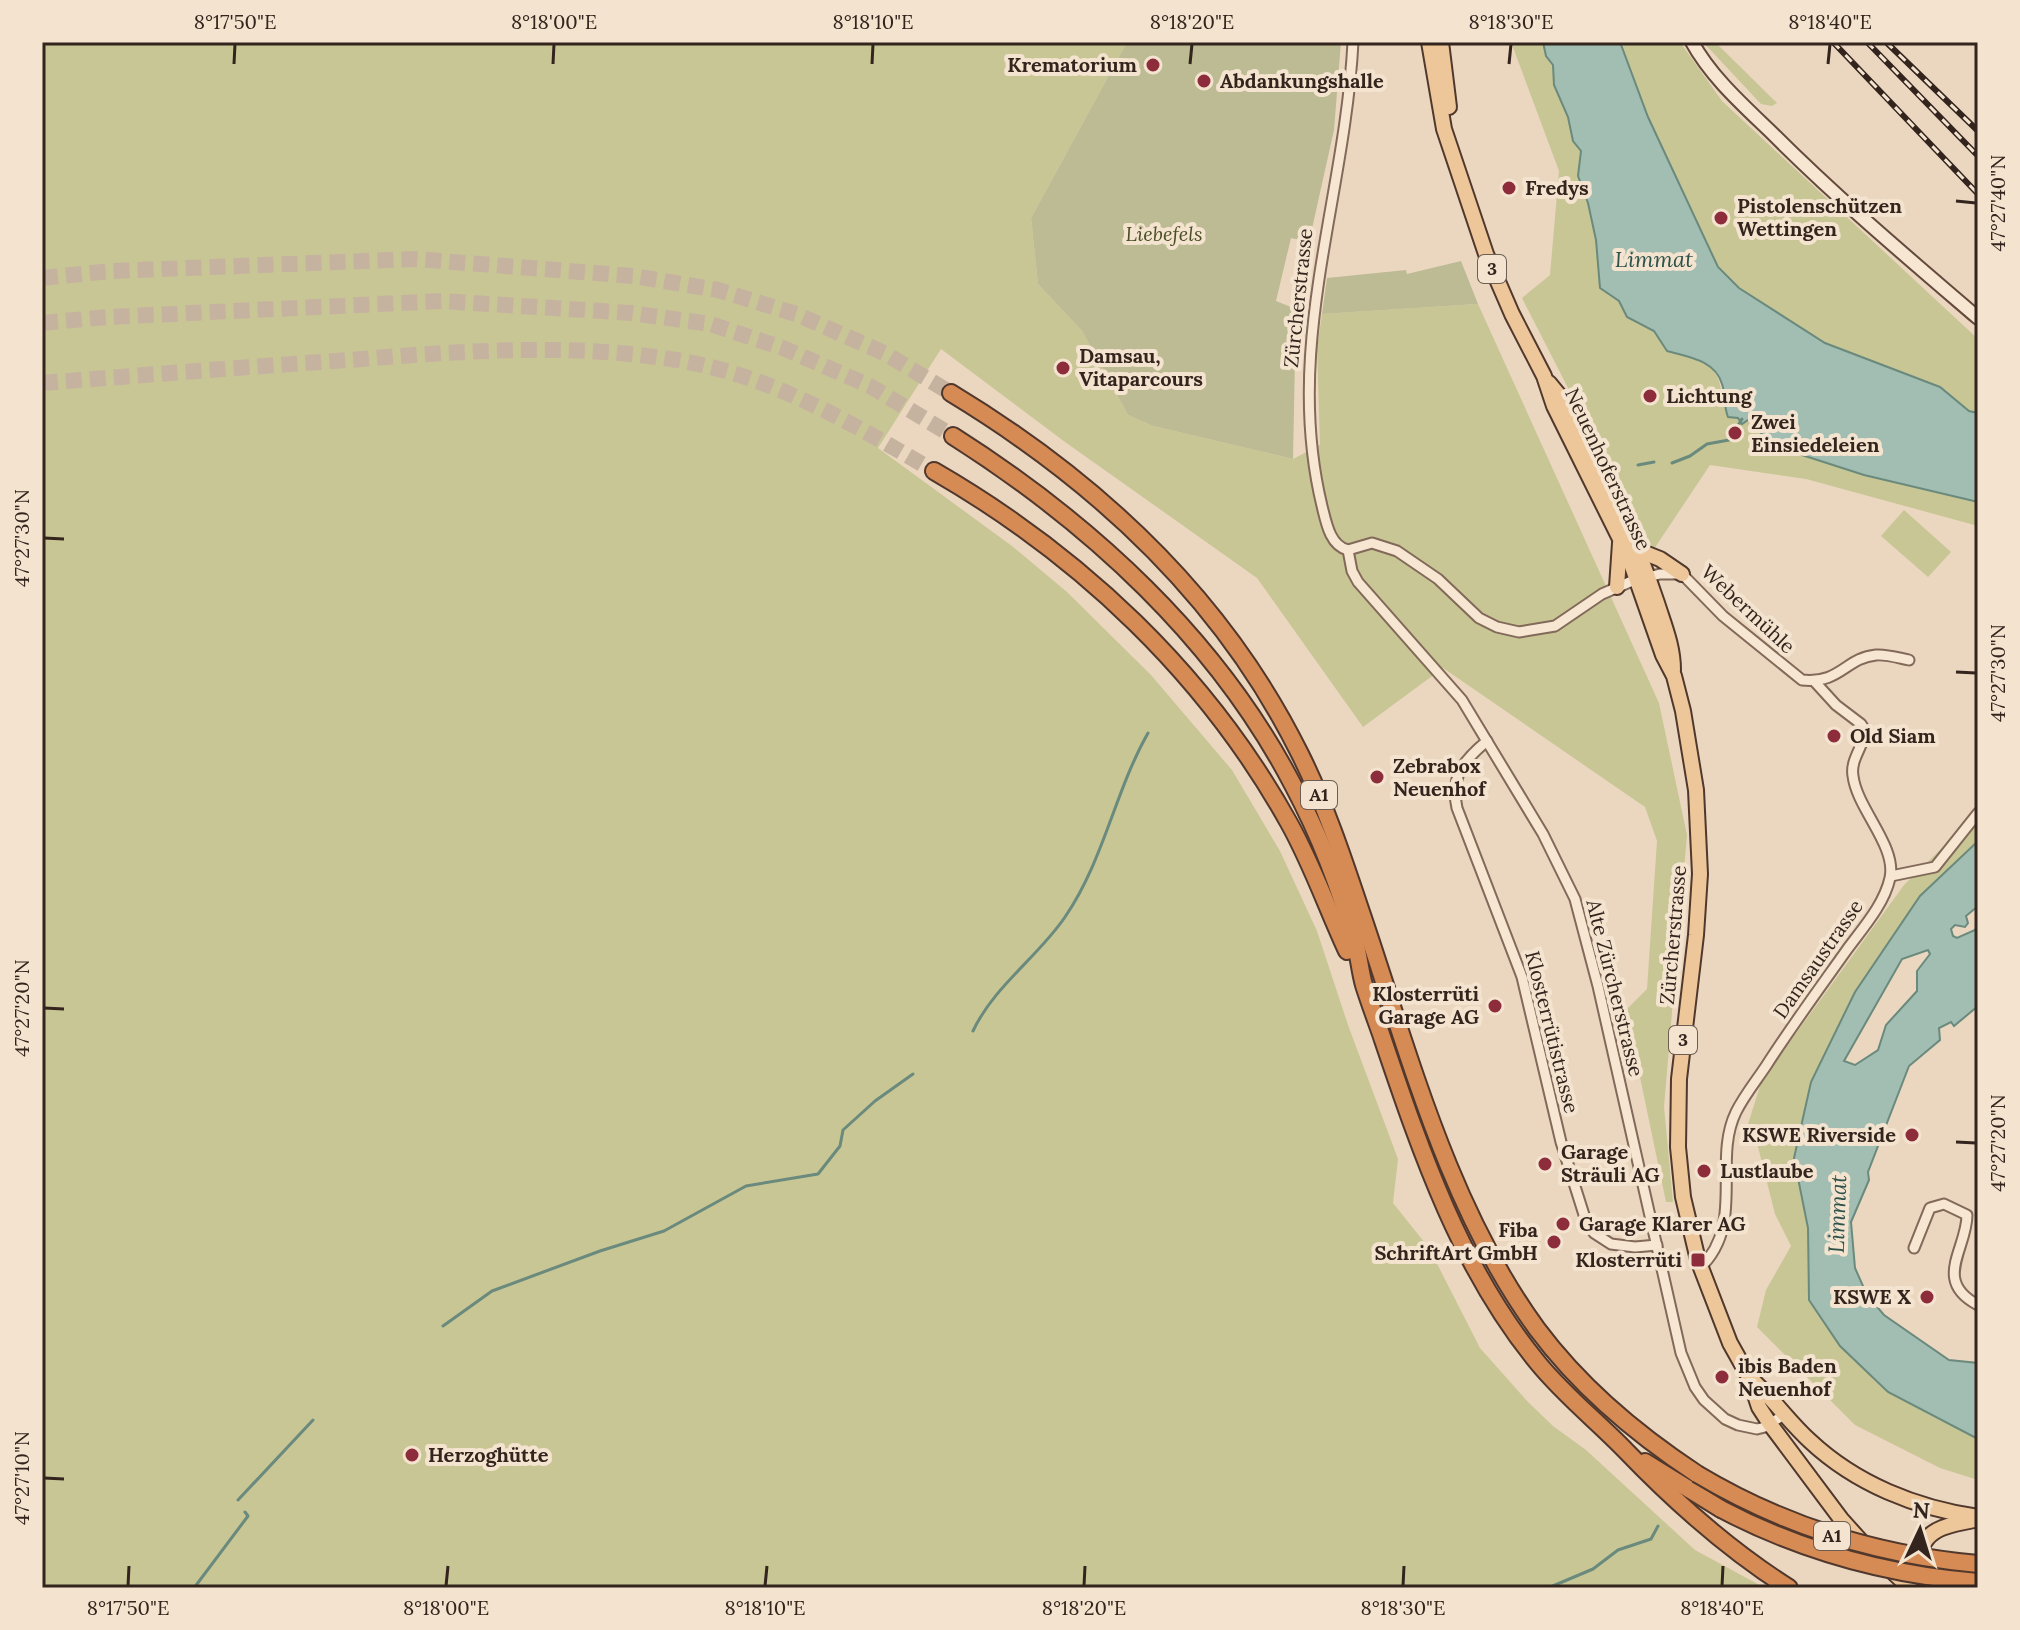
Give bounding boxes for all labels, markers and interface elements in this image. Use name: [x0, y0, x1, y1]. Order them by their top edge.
text: 8°17'50"E: [194, 9, 276, 34]
text: 8°18'00"E: [511, 9, 597, 34]
text: 8°18'10"E: [832, 9, 914, 34]
text: 8°18'20"E: [1150, 9, 1234, 34]
text: 8°18'30"E: [1469, 9, 1553, 34]
text: 8°18'40"E: [1788, 9, 1872, 34]
place label: Krematorium: [1007, 52, 1138, 77]
marker: Krematorium: [1144, 56, 1162, 74]
place label: Abdankungshalle: [1220, 68, 1384, 93]
marker: Abdankungshalle: [1195, 72, 1213, 90]
text: 47°27'40"N: [1985, 155, 2010, 251]
place label: Fredys: [1525, 175, 1589, 200]
marker: Fredys: [1500, 179, 1518, 197]
place label: Pistolenschützen Wettingen: [1737, 193, 1902, 241]
marker: Pistolenschützen Wettingen: [1712, 209, 1730, 227]
park label: Liebefels: [1125, 221, 1203, 246]
street label: Zürcherstrasse: [1278, 227, 1317, 369]
water label: Limmat: [1615, 245, 1693, 273]
road number: 3: [1478, 255, 1506, 283]
place label: Damsau, Vitaparcours: [1079, 343, 1203, 391]
marker: Damsau, Vitaparcours: [1054, 359, 1072, 377]
place label: Lichtung: [1666, 383, 1753, 408]
street label: Neuenhoferstrasse: [1560, 384, 1657, 554]
marker: Lichtung: [1641, 387, 1659, 405]
place label: Zwei Einsiedeleien: [1751, 409, 1880, 457]
marker: Zwei Einsiedeleien: [1726, 424, 1744, 442]
text: 47°27'30"N: [9, 489, 34, 587]
street label: Webermühle: [1696, 559, 1801, 659]
text: 47°27'30"N: [1985, 624, 2010, 722]
place label: Old Siam: [1850, 723, 1936, 748]
marker: Old Siam: [1825, 727, 1843, 745]
place label: Zebrabox Neuenhof: [1393, 753, 1487, 801]
marker: Zebrabox Neuenhof: [1368, 768, 1386, 786]
road number: A1: [1301, 781, 1337, 809]
street label: Zürcherstrasse: [1654, 864, 1691, 1006]
street label: Damsaustrasse: [1767, 894, 1868, 1023]
street label: Alte Zürcherstrasse: [1581, 896, 1650, 1079]
street label: Klosterrütistrasse: [1520, 948, 1585, 1116]
text: 47°27'20"N: [9, 959, 34, 1057]
place label: Klosterrüti Garage AG: [1372, 981, 1479, 1029]
marker: Klosterrüti Garage AG: [1486, 997, 1504, 1015]
road number: 3: [1669, 1026, 1697, 1054]
text: 47°27'20"N: [1985, 1094, 2010, 1192]
place label: KSWE Riverside: [1742, 1122, 1896, 1147]
marker: KSWE Riverside: [1903, 1126, 1921, 1144]
place label: Garage Sträuli AG: [1561, 1139, 1660, 1187]
marker: Garage Sträuli AG: [1536, 1155, 1554, 1173]
place label: Lustlaube: [1720, 1158, 1814, 1183]
marker: Lustlaube: [1695, 1162, 1713, 1180]
water label: Limmat: [1822, 1174, 1852, 1254]
place label: Garage Klarer AG: [1579, 1211, 1746, 1236]
marker: Garage Klarer AG: [1554, 1215, 1572, 1233]
place label: Fiba SchriftArt GmbH: [1374, 1217, 1539, 1265]
marker: Fiba SchriftArt GmbH: [1545, 1233, 1563, 1251]
place label: Klosterrüti: [1575, 1247, 1682, 1272]
marker: Klosterrüti: [1689, 1251, 1707, 1269]
place label: KSWE X: [1833, 1284, 1911, 1309]
marker: KSWE X: [1918, 1288, 1936, 1306]
place label: ibis Baden Neuenhof: [1738, 1353, 1837, 1401]
marker: ibis Baden Neuenhof: [1713, 1368, 1731, 1386]
text: 47°27'10"N: [9, 1431, 34, 1525]
place label: Herzoghütte: [428, 1442, 549, 1467]
marker: Herzoghütte: [403, 1446, 421, 1464]
north arrow: [1880, 1490, 1960, 1570]
text: N: [1912, 1495, 1931, 1525]
road number: A1: [1814, 1522, 1850, 1550]
text: 8°17'50"E: [87, 1595, 169, 1620]
text: 8°18'00"E: [403, 1595, 489, 1620]
text: 8°18'10"E: [724, 1595, 806, 1620]
text: 8°18'20"E: [1042, 1595, 1126, 1620]
text: 8°18'30"E: [1361, 1595, 1445, 1620]
text: 8°18'40"E: [1680, 1595, 1764, 1620]

